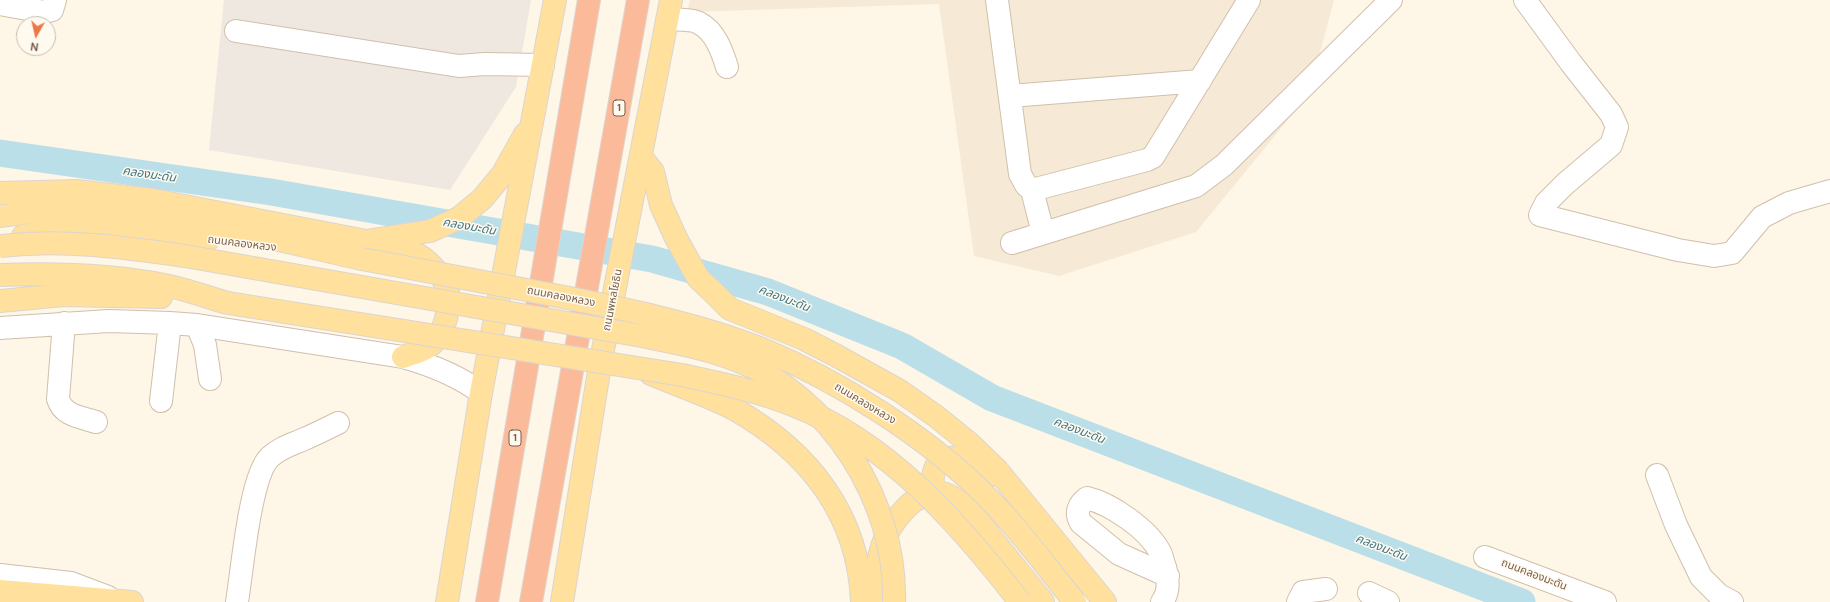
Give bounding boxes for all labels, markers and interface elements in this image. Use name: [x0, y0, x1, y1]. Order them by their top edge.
north arrow: [16, 16, 56, 56]
text: N: [30, 39, 39, 54]
road number: 1: [613, 100, 625, 116]
water label: คลองมะดัน: [121, 164, 177, 186]
water label: คลองมะดัน: [441, 215, 497, 239]
street label: ถนนคลองหลวง: [207, 233, 277, 255]
street label: ถนนพหลโยธิน: [601, 268, 625, 332]
water label: คลองมะดัน: [756, 283, 812, 315]
street label: ถนนคลองหลวง: [526, 284, 596, 310]
street label: ถนนคลองหลวง: [832, 380, 898, 428]
water label: คลองมะดัน: [1051, 415, 1107, 447]
road number: 1: [509, 430, 521, 446]
water label: คลองมะดัน: [1353, 532, 1409, 564]
street label: ถนนคลองมะดัน: [1499, 556, 1569, 594]

